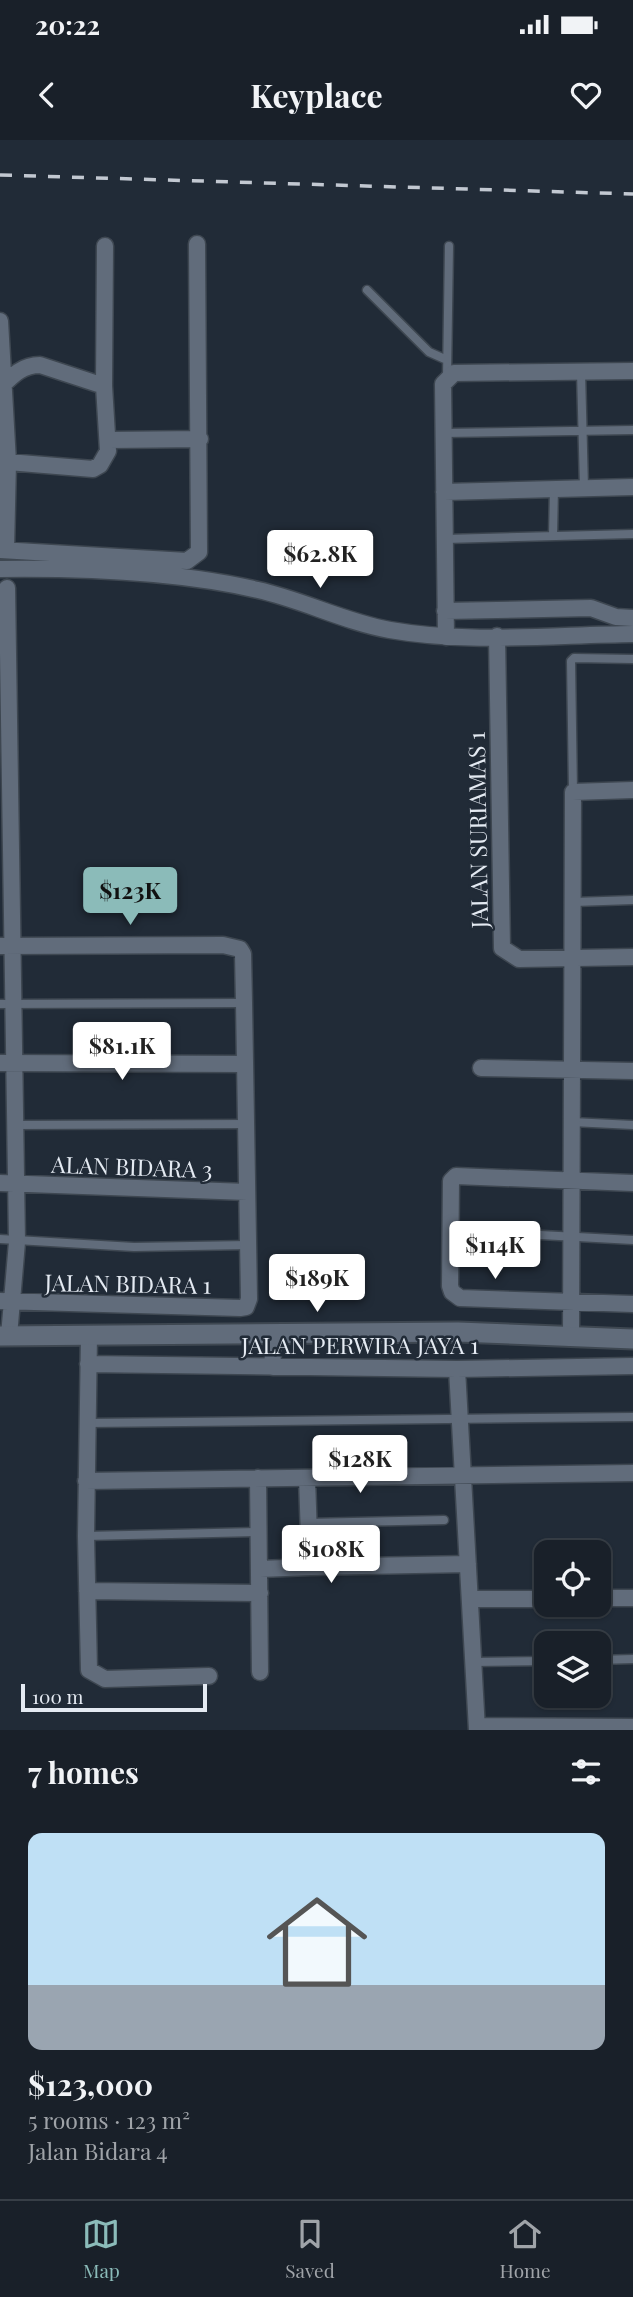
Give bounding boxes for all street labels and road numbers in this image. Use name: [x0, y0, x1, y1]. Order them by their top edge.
street label: JALAN SURIAMAS 1: [460, 731, 494, 930]
street label: ALAN BIDARA 3: [50, 1148, 213, 1184]
street label: JALAN BIDARA 1: [43, 1266, 212, 1300]
street label: JALAN PERWIRA JAYA 1: [240, 1329, 479, 1360]

